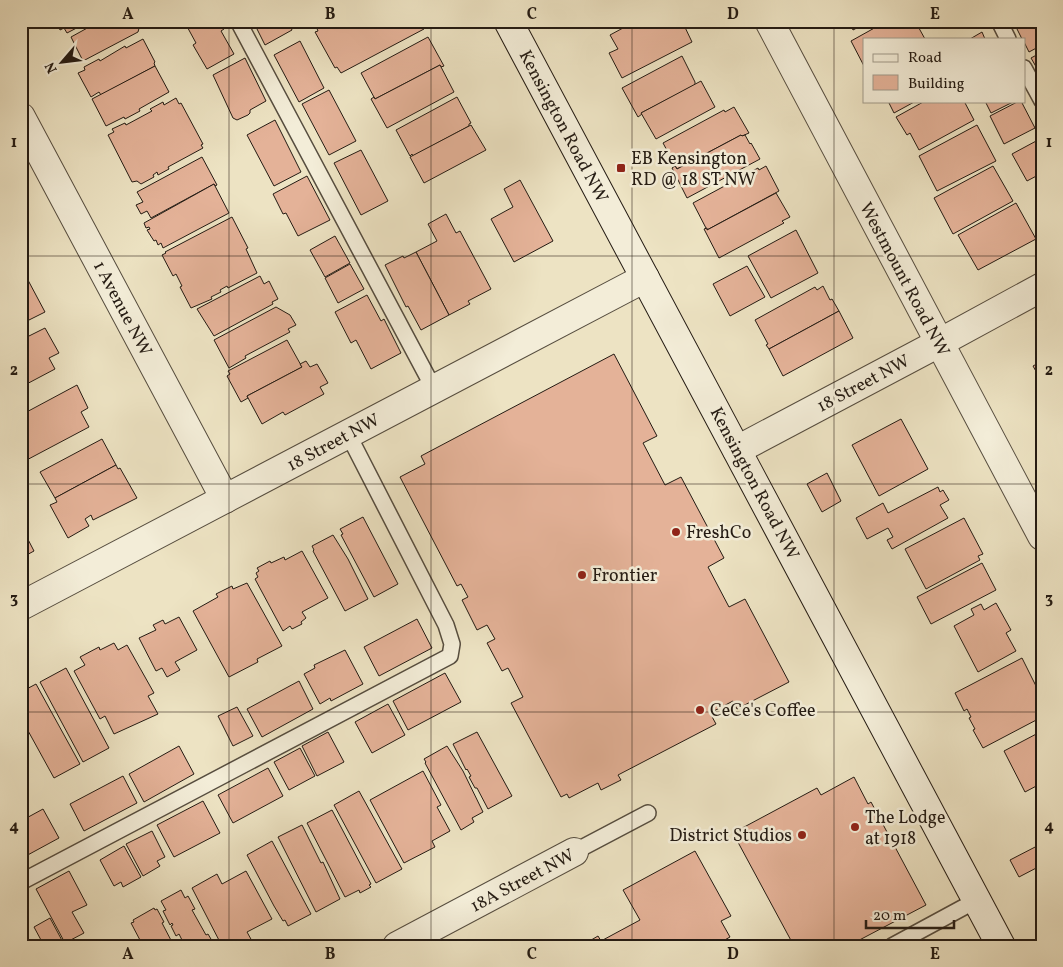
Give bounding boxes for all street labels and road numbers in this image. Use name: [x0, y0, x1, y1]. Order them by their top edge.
street label: Kensington Road NW: [512, 46, 614, 207]
street label: Westmount Road NW: [852, 198, 955, 361]
street label: 1 Avenue NW: [86, 257, 157, 361]
street label: 18 Street NW: [813, 349, 915, 419]
street label: Kensington Road NW: [703, 403, 805, 564]
street label: 18 Street NW: [283, 408, 385, 478]
street label: 18A Street NW: [466, 843, 579, 919]

